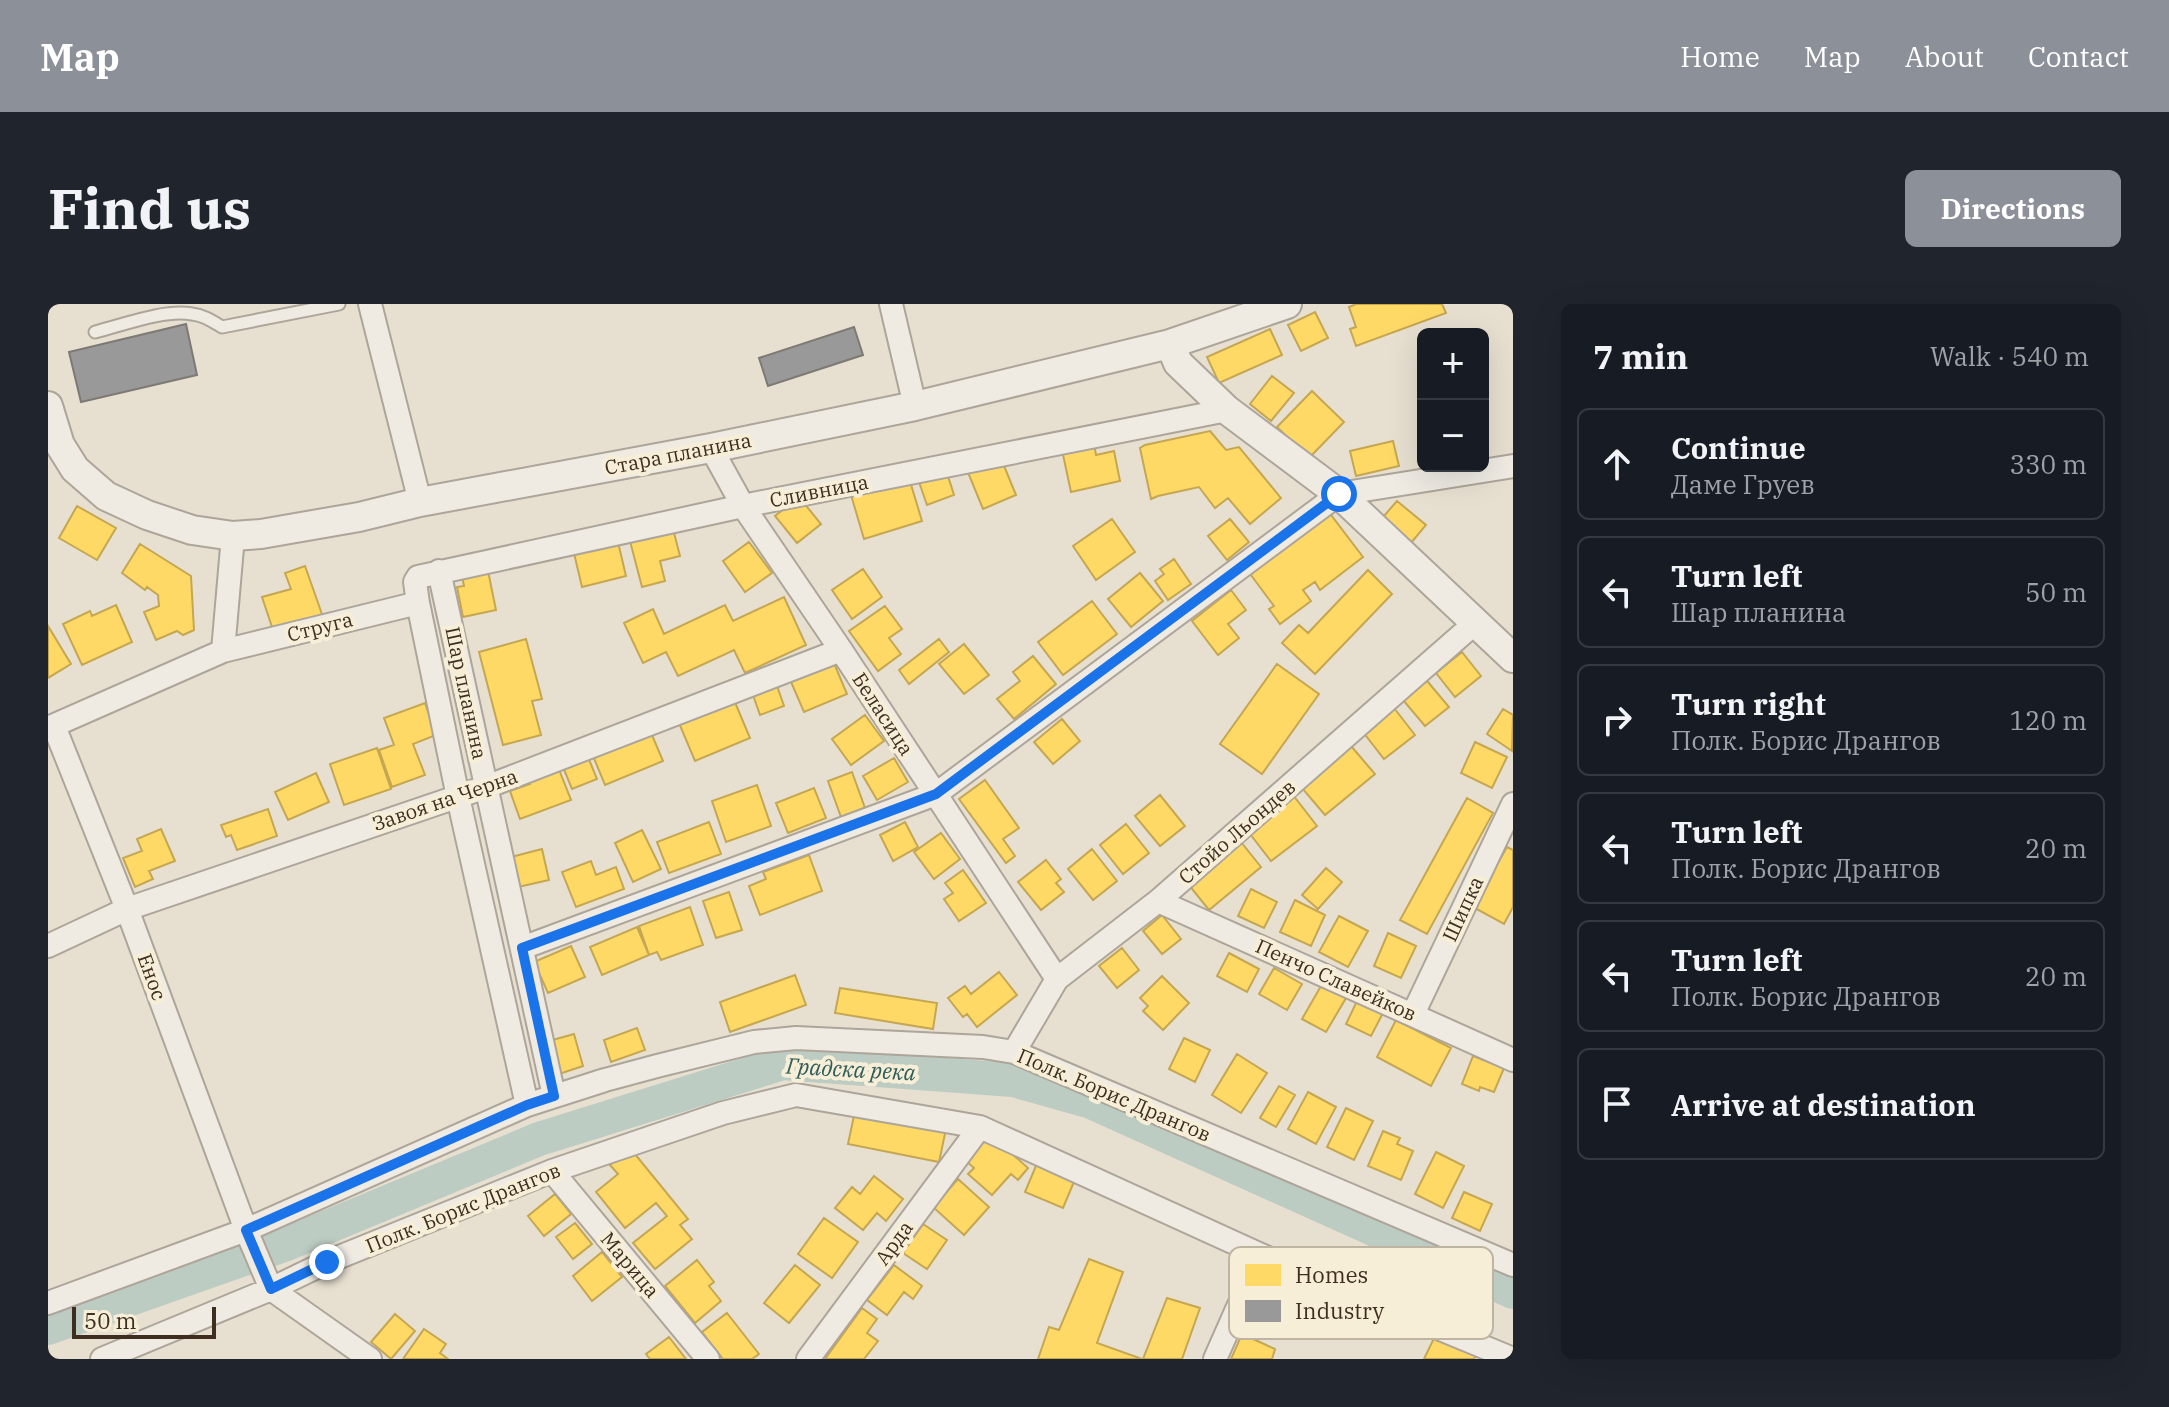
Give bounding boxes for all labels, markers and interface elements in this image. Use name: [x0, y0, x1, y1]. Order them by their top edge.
text: Map: [40, 32, 120, 81]
text: Home: [1680, 38, 1760, 75]
text: Map: [1804, 38, 1861, 75]
text: About: [1905, 38, 1984, 75]
text: Contact: [2028, 38, 2129, 75]
button: Directions: [1905, 170, 2121, 247]
text: Find us: [48, 172, 251, 244]
map controls: [1417, 328, 1489, 472]
button: +: [1417, 328, 1489, 400]
text: 7 min: [1593, 334, 1688, 378]
text: Walk · 540 m: [1930, 339, 2089, 373]
button: −: [1417, 400, 1489, 472]
street label: Стара планина: [602, 426, 754, 481]
text: Continue: [1671, 428, 1806, 467]
icon: ahead: [1595, 442, 1639, 486]
text: 330 m: [2009, 447, 2087, 481]
text: Даме Груев: [1671, 467, 1815, 501]
street label: Сливница: [767, 468, 871, 513]
route start: [1321, 476, 1357, 512]
text: Turn left: [1671, 556, 1803, 595]
icon: left: [1595, 570, 1639, 614]
text: 50 m: [2025, 575, 2087, 609]
text: Шар планина: [1671, 595, 1846, 629]
street label: Струга: [284, 605, 356, 648]
street label: Шар планина: [439, 624, 494, 762]
street label: Беласица: [847, 667, 920, 761]
text: Turn right: [1671, 684, 1826, 723]
icon: right: [1595, 698, 1639, 742]
text: 120 m: [2009, 703, 2087, 737]
text: Полк. Борис Дрангов: [1671, 723, 1941, 757]
street label: Завоя на Черна: [369, 762, 521, 837]
street label: Стойо Льондев: [1172, 773, 1301, 890]
text: Turn left: [1671, 812, 1803, 851]
icon: left: [1595, 826, 1639, 870]
text: 20 m: [2025, 831, 2087, 865]
text: Полк. Борис Дрангов: [1671, 851, 1941, 885]
street label: Шипка: [1436, 872, 1489, 946]
street label: Пенчо Славейков: [1252, 932, 1421, 1027]
text: Turn left: [1671, 940, 1803, 979]
street label: Енос: [132, 950, 173, 1004]
icon: left: [1595, 954, 1639, 998]
text: 20 m: [2025, 959, 2087, 993]
text: Полк. Борис Дрангов: [1671, 979, 1941, 1013]
street label: Полк. Борис Дрангов: [1013, 1042, 1215, 1148]
water label: Градска река: [785, 1051, 917, 1086]
icon: arrive: [1595, 1082, 1639, 1126]
text: Arrive at destination: [1671, 1085, 1976, 1124]
street label: Полк. Борис Дрангов: [362, 1156, 564, 1259]
street label: Арда: [868, 1215, 919, 1270]
street label: Марица: [595, 1226, 666, 1303]
route end: [309, 1244, 345, 1280]
legend: [1229, 1247, 1493, 1339]
text: Homes: [1295, 1260, 1368, 1289]
text: Industry: [1295, 1296, 1384, 1325]
scale bar: [72, 1303, 216, 1339]
text: 50 m: [84, 1306, 136, 1335]

